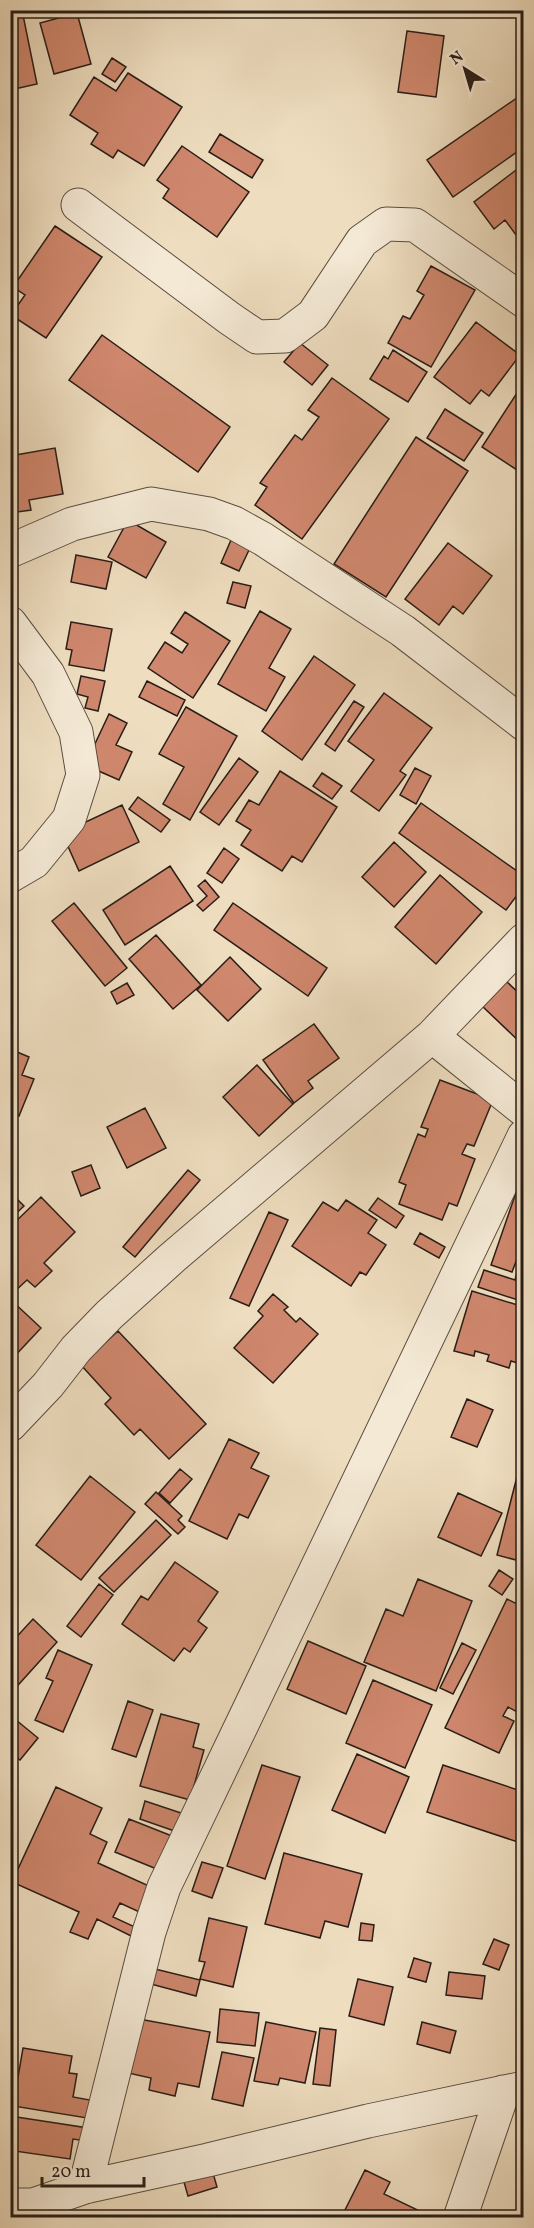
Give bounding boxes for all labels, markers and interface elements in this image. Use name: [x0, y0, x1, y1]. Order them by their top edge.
north arrow: [435, 39, 495, 99]
text: N: [446, 46, 469, 71]
scale bar: [42, 2150, 144, 2188]
text: 20 m: [51, 2160, 91, 2185]

